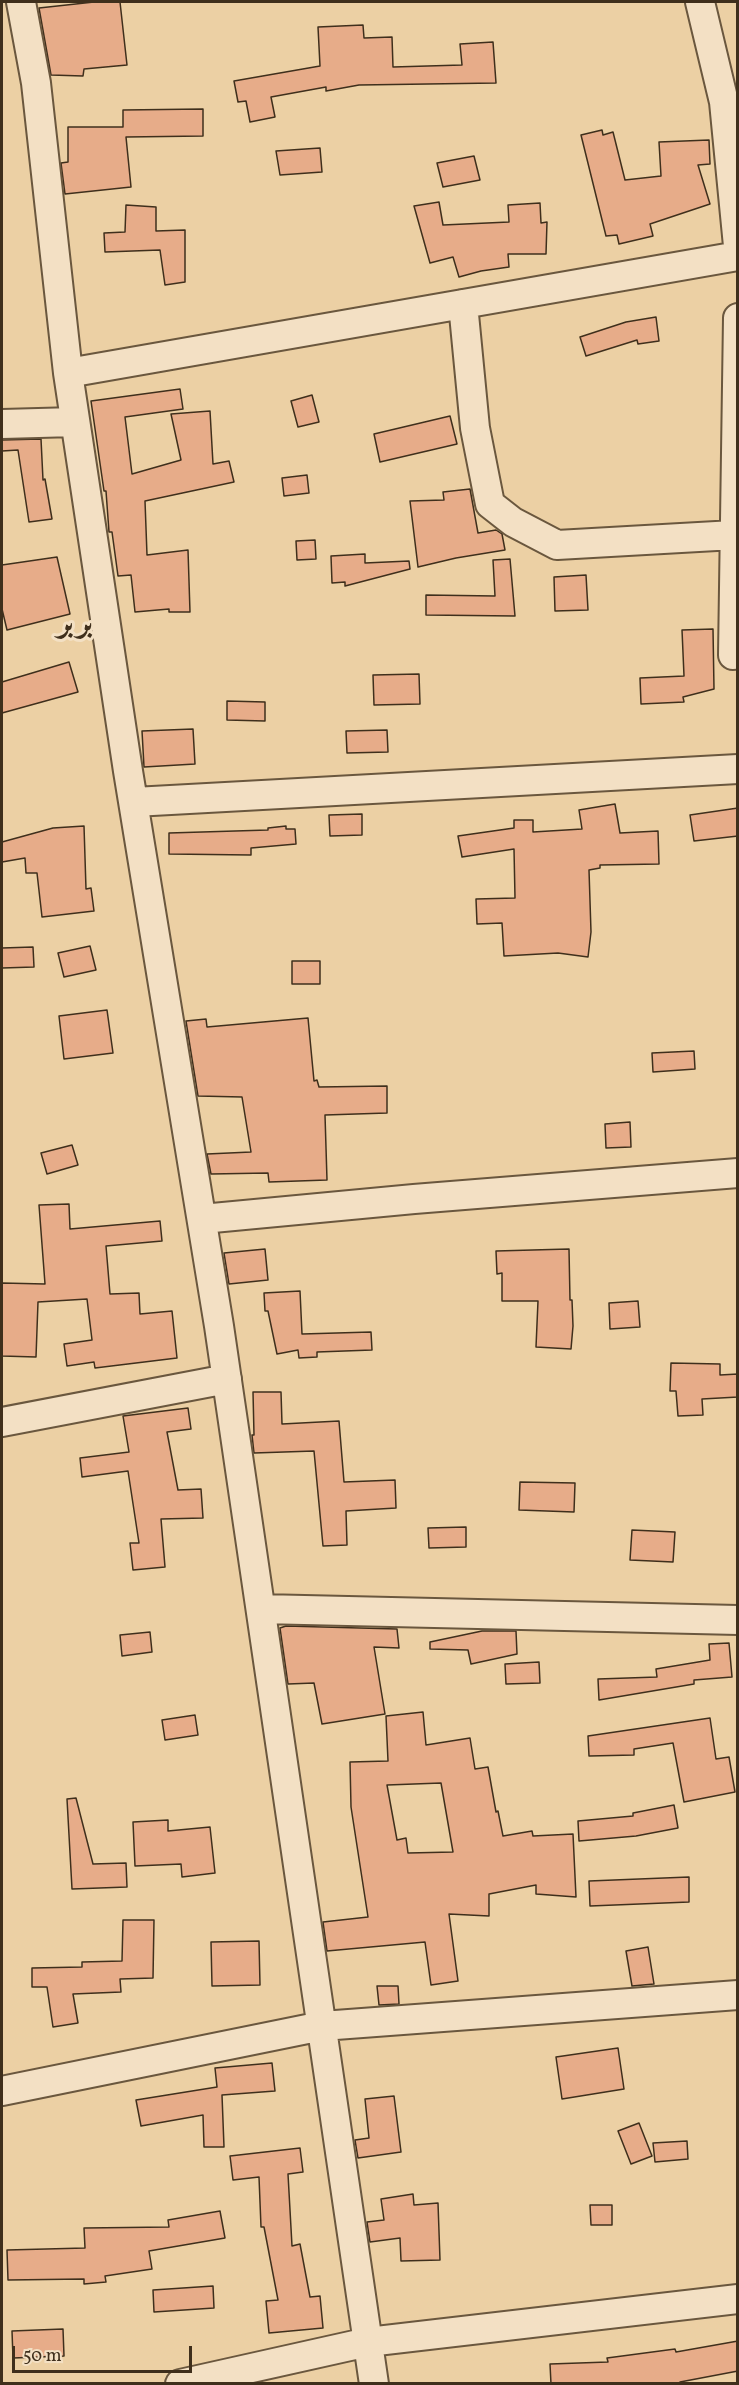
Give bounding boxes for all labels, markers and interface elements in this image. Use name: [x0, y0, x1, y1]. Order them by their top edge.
district label: بربر: [57, 606, 93, 646]
scale bar: [15, 2334, 195, 2372]
text: 50 m: [23, 2344, 62, 2369]

